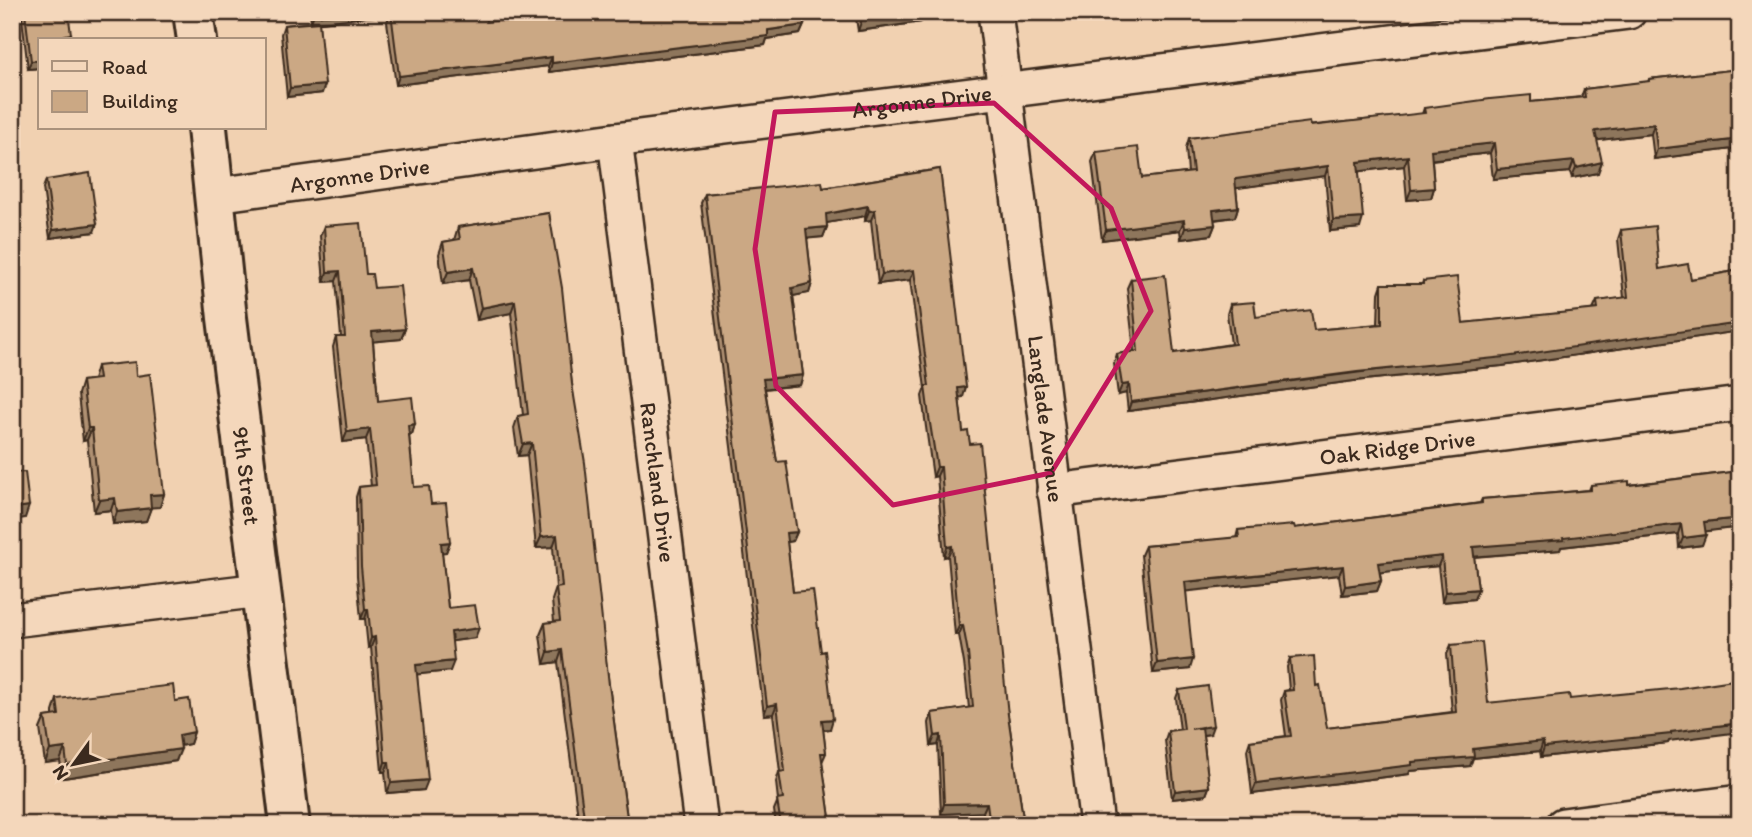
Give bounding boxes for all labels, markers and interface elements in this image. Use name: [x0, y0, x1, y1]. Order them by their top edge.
legend: [38, 38, 266, 130]
text: Road: [102, 54, 148, 79]
street label: Argonne Drive: [850, 79, 993, 124]
text: Building: [102, 88, 178, 113]
street label: Argonne Drive: [288, 152, 431, 199]
street label: Langlade Avenue: [1022, 334, 1070, 504]
street label: Ranchland Drive: [634, 401, 682, 564]
street label: Oak Ridge Drive: [1318, 424, 1477, 471]
street label: 9th Street: [227, 425, 267, 527]
north arrow: [38, 728, 108, 798]
text: N: [47, 761, 73, 785]

